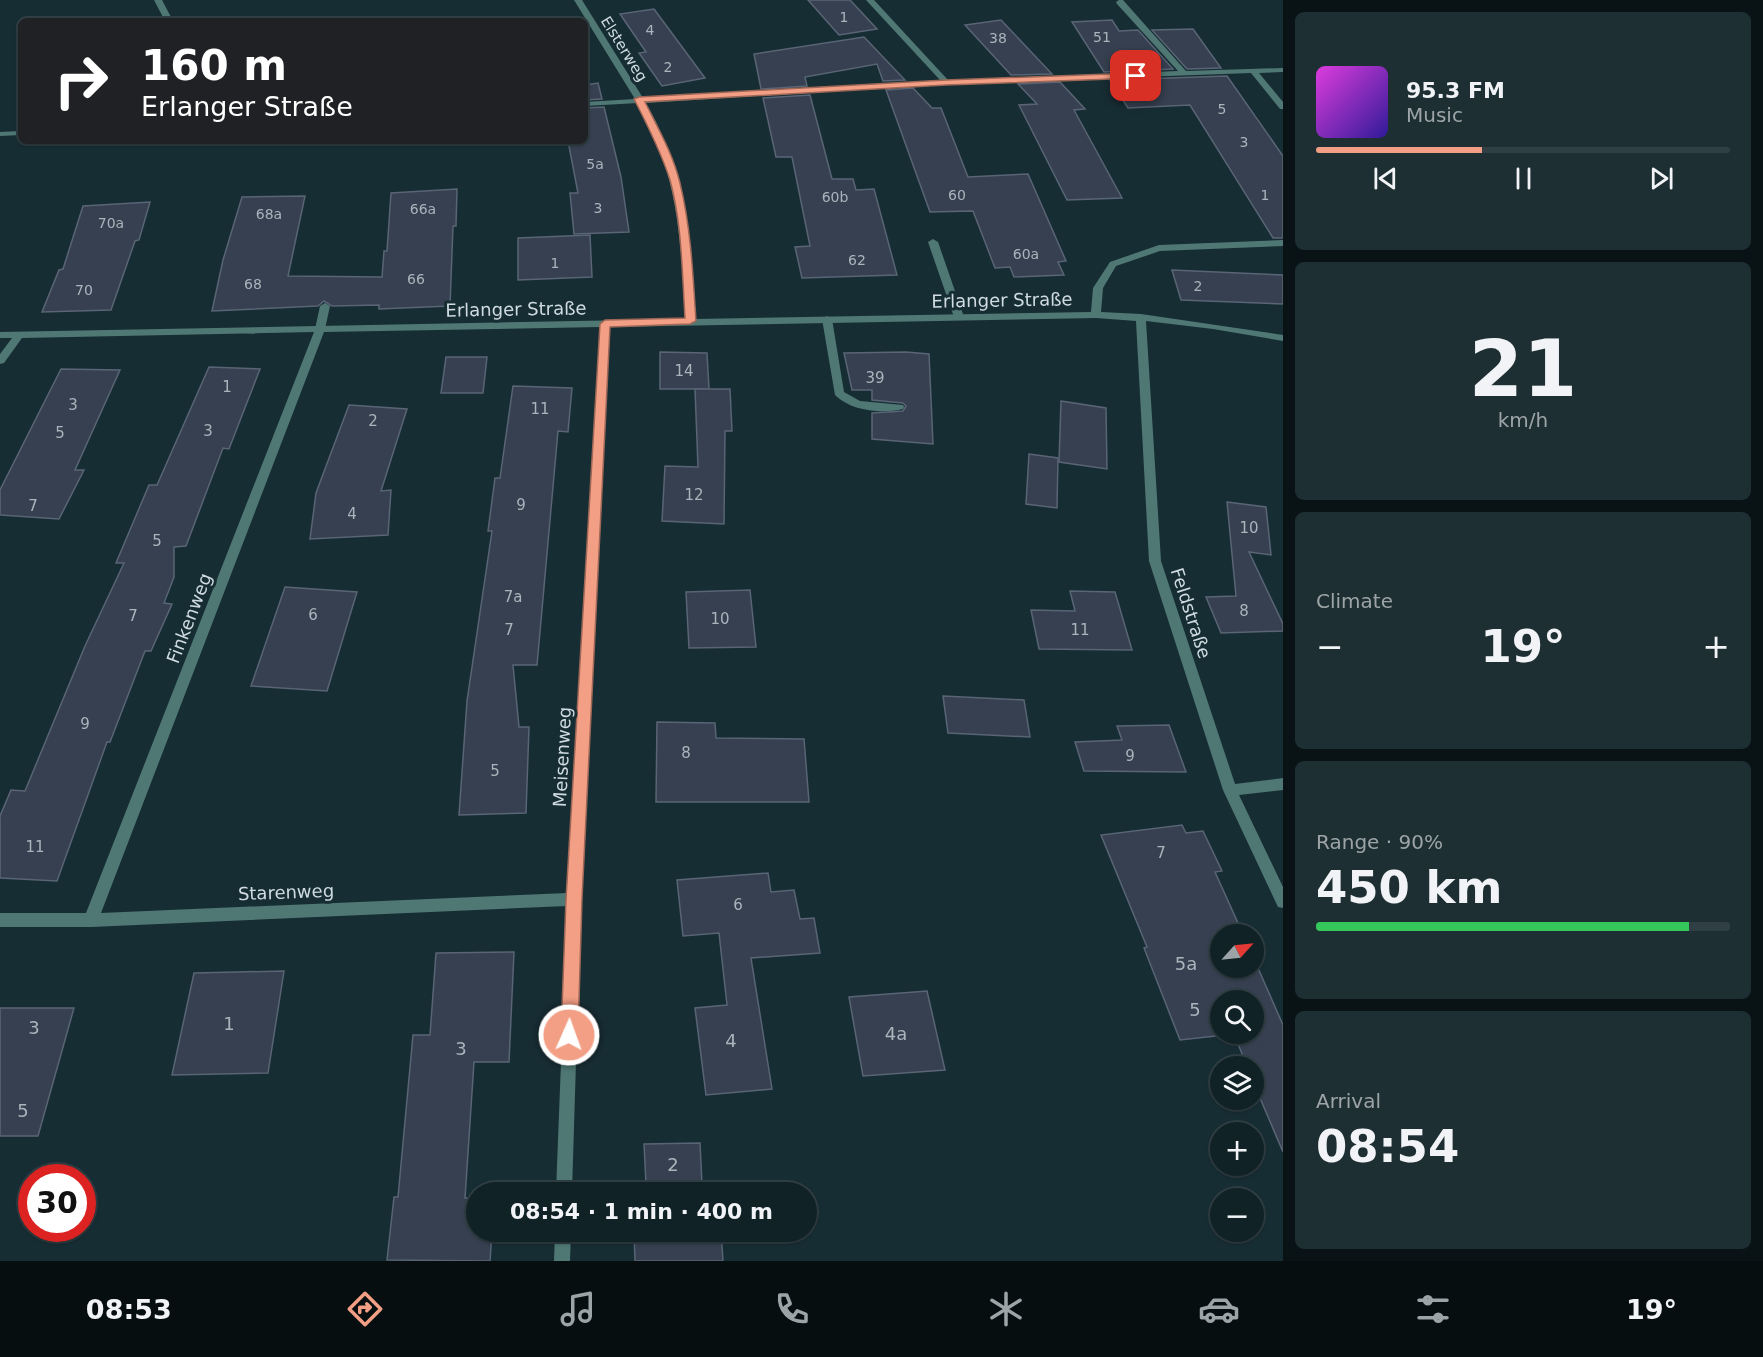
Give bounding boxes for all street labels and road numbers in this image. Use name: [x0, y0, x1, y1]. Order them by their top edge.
street label: Elsterweg: [597, 13, 651, 85]
street label: Erlanger Straße: [931, 288, 1073, 312]
street label: Erlanger Straße: [445, 297, 587, 321]
street label: Feldstraße: [1166, 565, 1216, 661]
street label: Finkenweg: [162, 570, 216, 666]
street label: Meisenweg: [549, 706, 575, 808]
street label: Starenweg: [238, 880, 334, 904]

